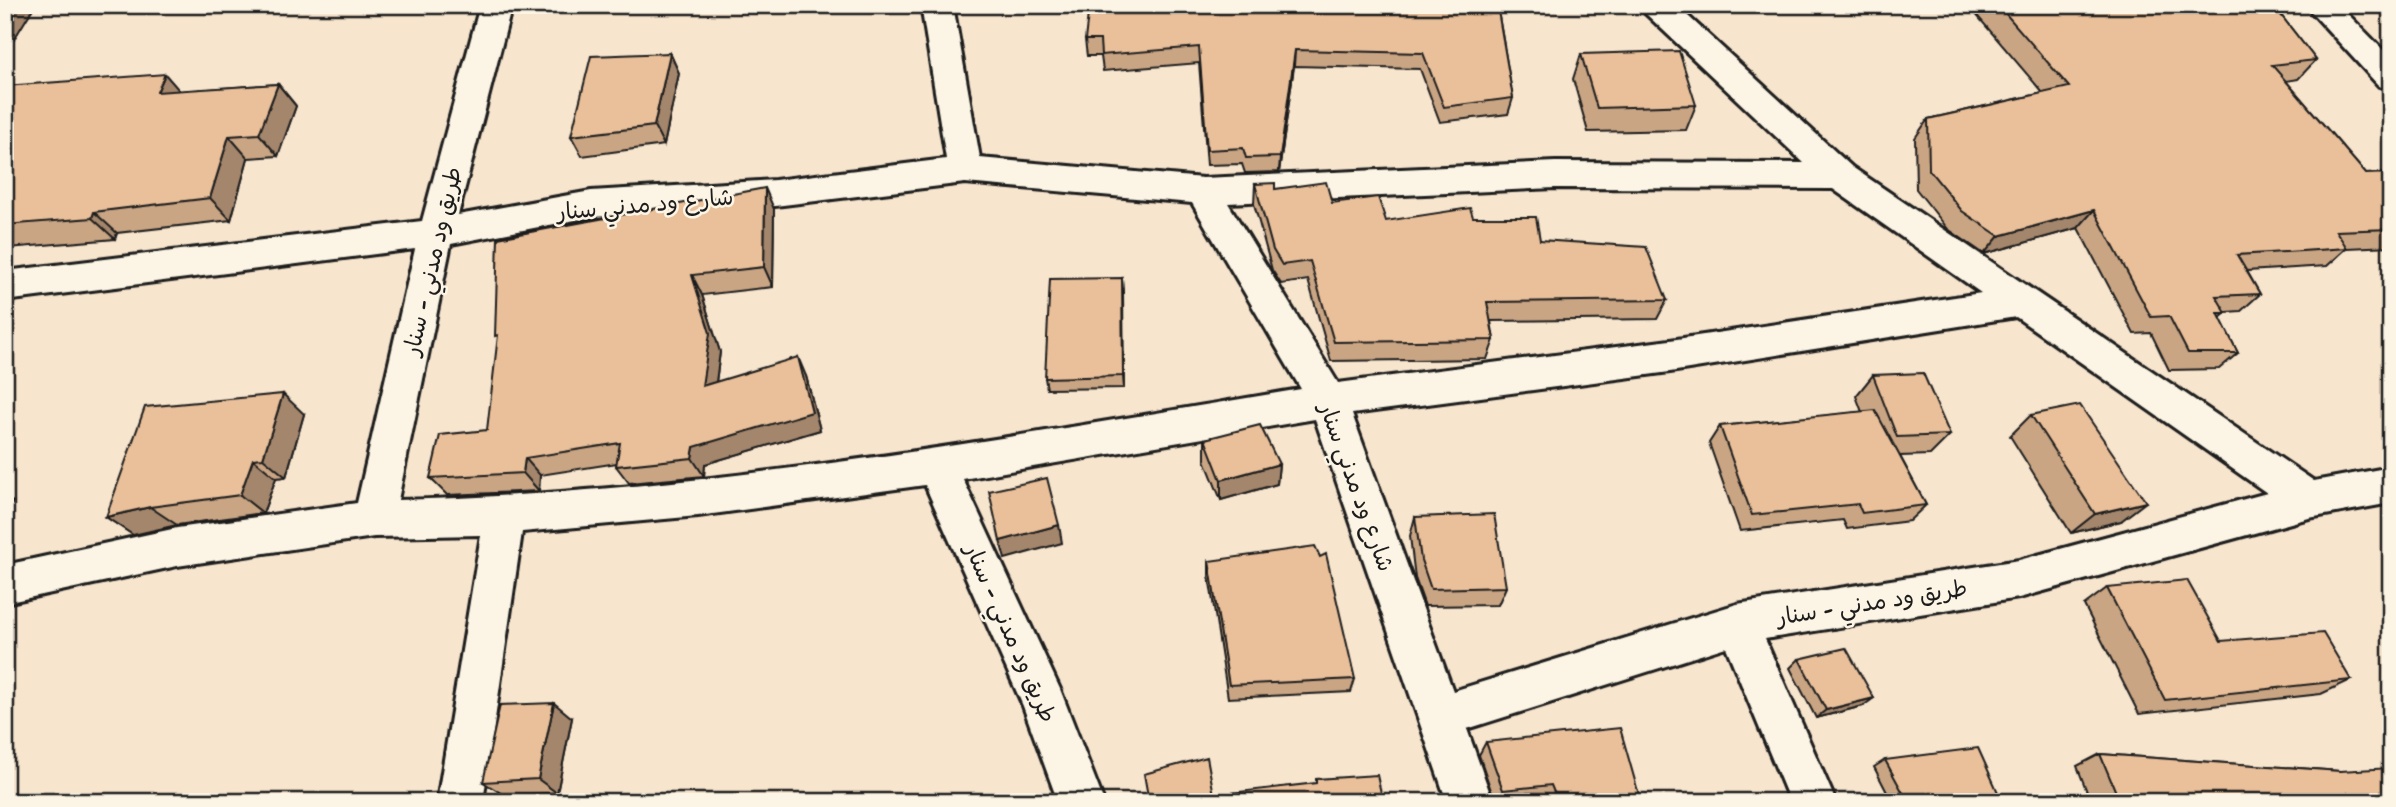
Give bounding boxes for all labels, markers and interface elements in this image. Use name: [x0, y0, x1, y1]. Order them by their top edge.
street label: طريق ود مدني - سنار: [390, 163, 474, 361]
street label: شارع ود مدني سنار: [553, 176, 735, 233]
street label: شارع ود مدني سنار: [1306, 395, 1406, 577]
street label: طريق ود مدني - سنار: [952, 535, 1068, 729]
street label: طريق ود مدني - سنار: [1772, 567, 1970, 638]

